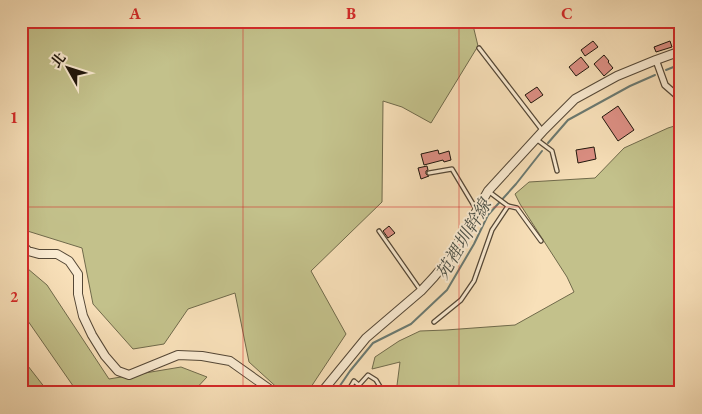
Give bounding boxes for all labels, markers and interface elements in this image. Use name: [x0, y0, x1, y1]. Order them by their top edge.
text: A: [128, 3, 141, 24]
text: B: [346, 3, 356, 24]
text: C: [561, 3, 573, 24]
north arrow: [42, 42, 92, 92]
text: 北: [46, 49, 69, 71]
text: 1: [10, 107, 18, 128]
water label: 苑裡圳幹線: [430, 193, 497, 283]
text: 2: [10, 286, 19, 307]

